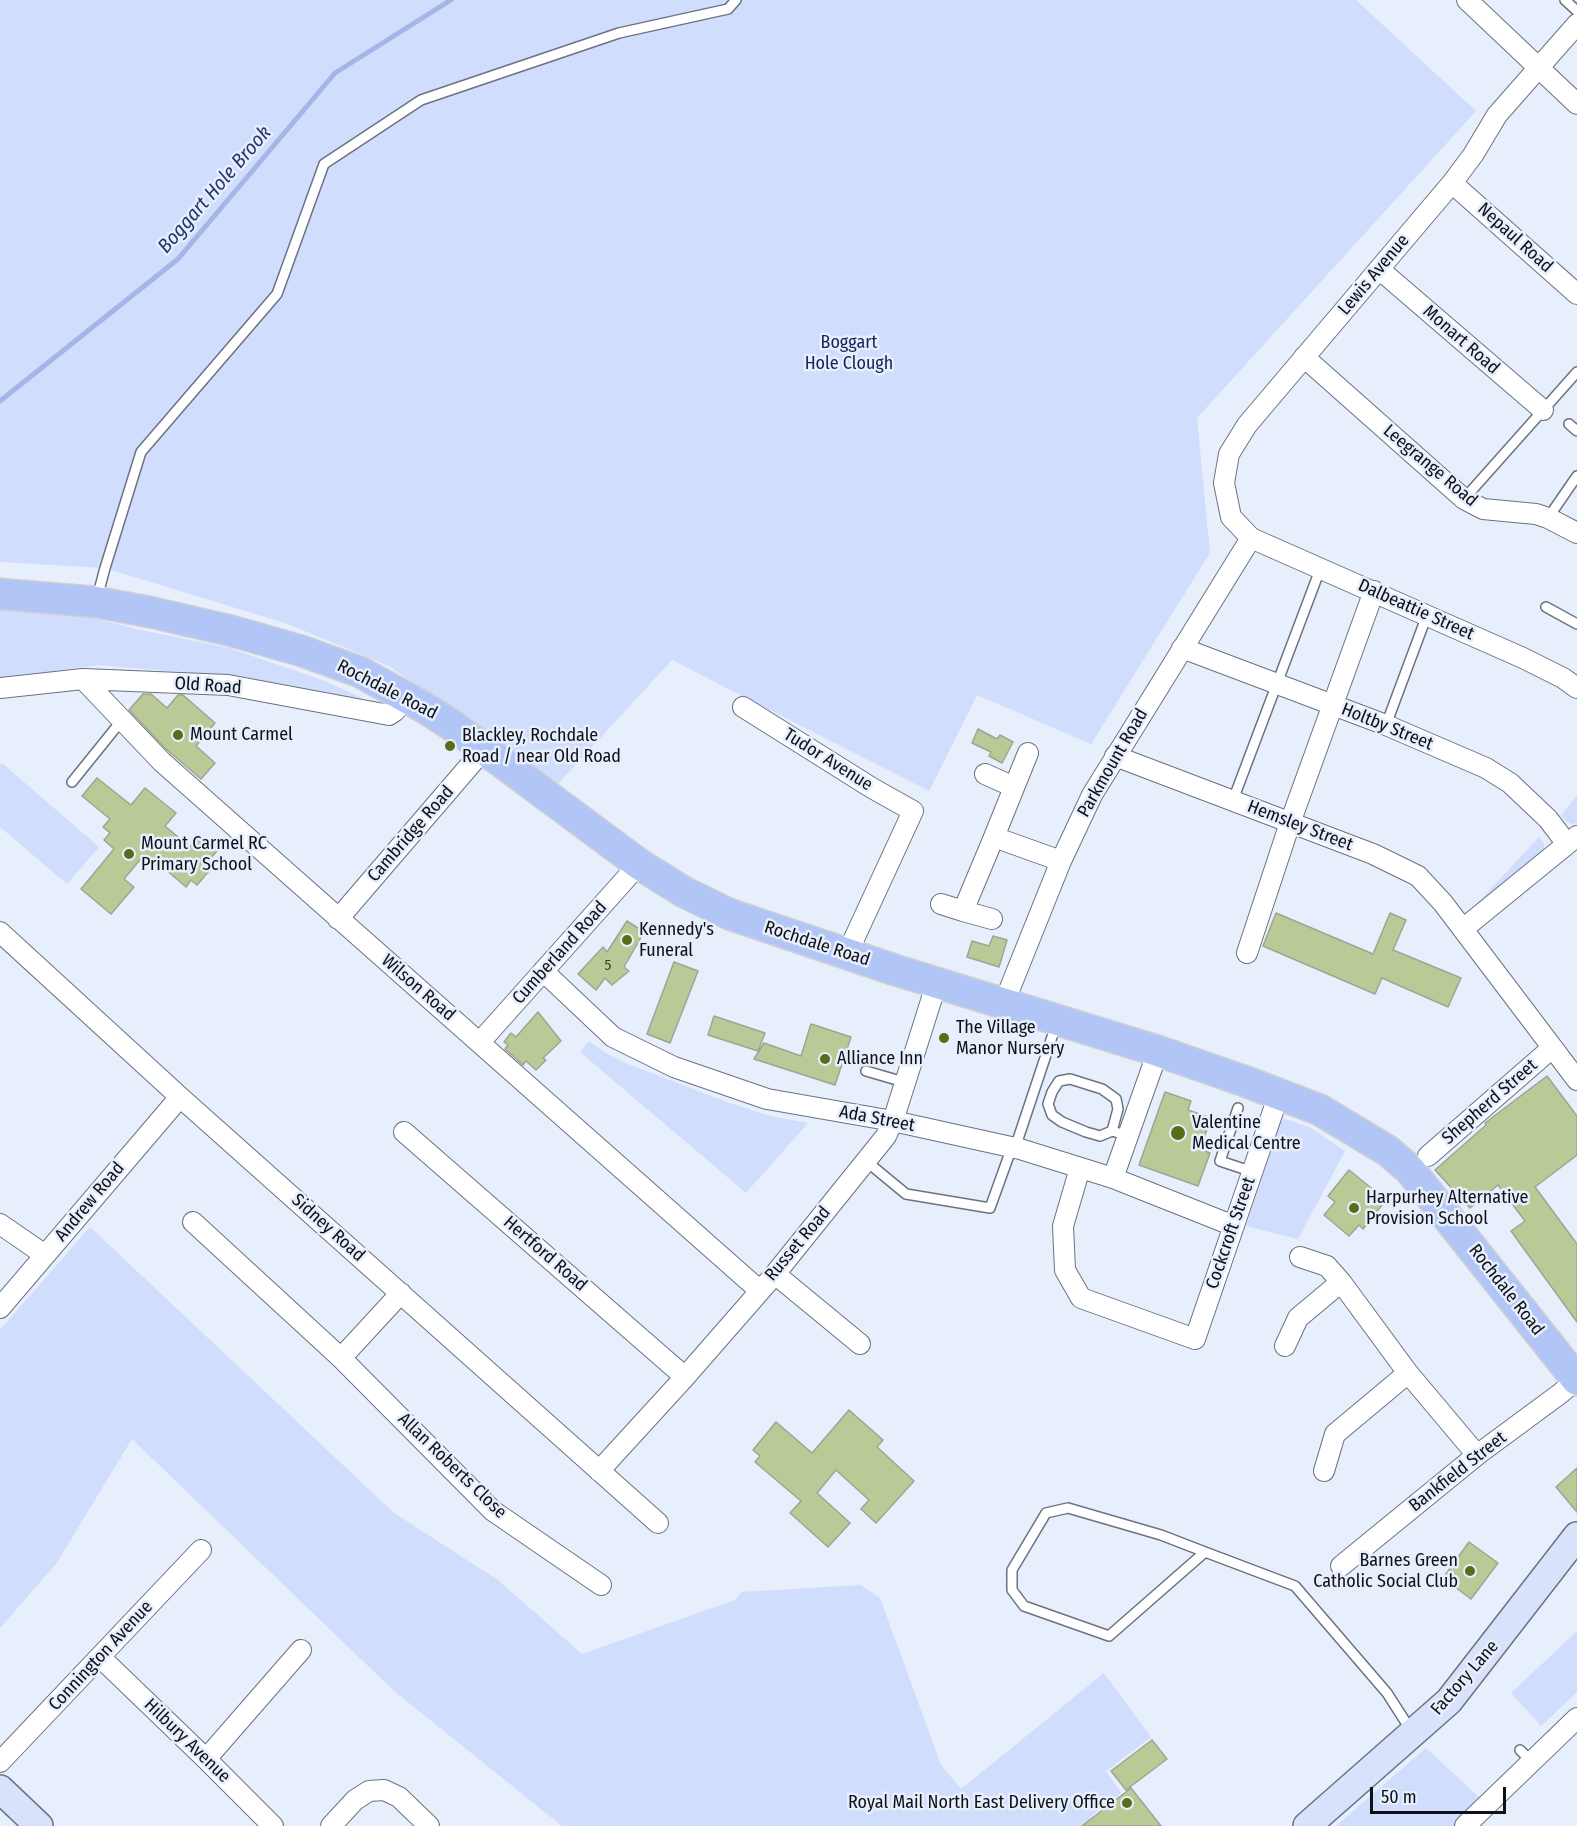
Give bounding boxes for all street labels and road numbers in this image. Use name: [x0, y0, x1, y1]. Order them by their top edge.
street label: Nepaul Road: [1473, 199, 1557, 277]
street label: Lewis Avenue: [1334, 230, 1414, 320]
street label: Monart Road: [1418, 301, 1504, 379]
street label: Leegrange Road: [1378, 420, 1482, 512]
street label: Dalbeattie Street: [1355, 575, 1477, 645]
street label: Rochdale Road: [333, 656, 441, 724]
street label: Old Road: [174, 673, 242, 699]
street label: Holtby Street: [1338, 699, 1436, 755]
street label: Parkmount Road: [1073, 705, 1153, 821]
street label: Tudor Avenue: [780, 724, 876, 796]
street label: Cambridge Road: [363, 782, 459, 886]
street label: Hemsley Street: [1244, 796, 1356, 856]
street label: Cumberland Road: [508, 897, 612, 1009]
street label: Rochdale Road: [762, 917, 872, 971]
street label: Wilson Road: [377, 950, 459, 1026]
street label: Shepherd Street: [1438, 1055, 1542, 1149]
street label: Ada Street: [837, 1101, 917, 1137]
street label: Andrew Road: [51, 1158, 129, 1246]
street label: Cockcroft Street: [1202, 1174, 1260, 1292]
street label: Sidney Road: [287, 1190, 369, 1266]
street label: Russet Road: [761, 1202, 835, 1286]
street label: Hertford Road: [499, 1212, 591, 1296]
street label: Rochdale Road: [1464, 1240, 1548, 1340]
street label: Allan Roberts Close: [393, 1409, 511, 1523]
street label: Bankfield Street: [1405, 1427, 1511, 1517]
street label: Connington Avenue: [44, 1596, 158, 1716]
street label: Factory Lane: [1427, 1636, 1503, 1720]
street label: Hilbury Avenue: [139, 1694, 235, 1788]

